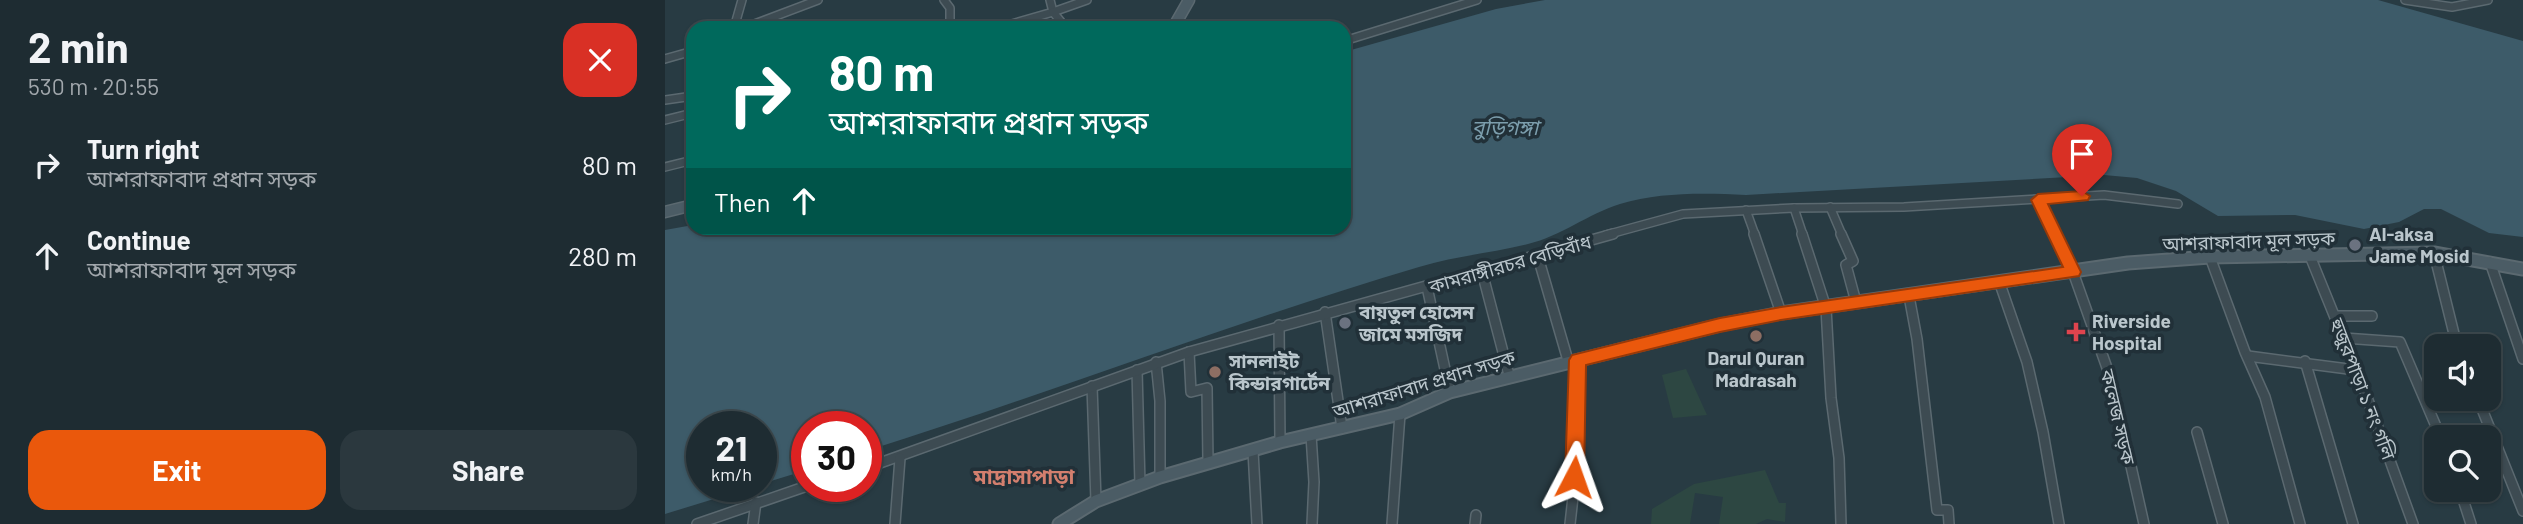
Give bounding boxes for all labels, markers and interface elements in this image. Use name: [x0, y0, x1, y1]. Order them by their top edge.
text: 2 min: [28, 21, 129, 71]
button: close: [563, 23, 637, 97]
text: 80 m: [829, 42, 934, 101]
icon: right: [714, 49, 805, 140]
text: 530 m · 20:55: [28, 72, 159, 100]
text: আশরাফাবাদ প্রধান সড়ক: [829, 102, 1149, 140]
water label: বুড়িগঙ্গা: [1472, 114, 1543, 140]
pin: [2052, 124, 2112, 196]
text: Turn right: [87, 133, 200, 164]
icon: arrive: [2063, 135, 2101, 173]
icon: right: [28, 146, 66, 184]
text: 80 m: [582, 149, 637, 180]
text: আশরাফাবাদ প্রধান সড়ক: [87, 164, 317, 192]
icon: ahead: [785, 182, 823, 220]
text: Then: [714, 186, 771, 217]
place label: Al-aksa Jame Mosid: [2369, 222, 2469, 267]
text: Continue: [87, 224, 191, 255]
street label: আশরাফাবাদ মূল সড়ক: [2161, 226, 2336, 256]
street label: কামরাঙ্গীরচর বেড়িবাঁধ: [1425, 229, 1594, 298]
icon: ahead: [28, 237, 66, 275]
marker: Al-aksa Jame Mosid: [2347, 237, 2363, 253]
text: 280 m: [568, 240, 637, 271]
text: আশরাফাবাদ মূল সড়ক: [87, 255, 296, 283]
place label: বায়তুল হোসেন জামে মসজিদ: [1358, 300, 1475, 345]
place label: Riverside Hospital: [2092, 309, 2171, 354]
street label: হুজুরপাড়া ১ নং গলি: [2326, 314, 2401, 464]
marker: বায়তুল হোসেন জামে মসজিদ: [1337, 315, 1353, 331]
marker: Riverside Hospital: [2066, 322, 2086, 342]
marker: Darul Quran Madrasah: [1748, 328, 1764, 344]
map controls: [2424, 334, 2501, 502]
button: sound: [2424, 334, 2501, 411]
street label: আশরাফাবাদ প্রধান সড়ক: [1329, 345, 1519, 423]
place label: Darul Quran Madrasah: [1708, 346, 1805, 391]
place label: সানলাইট কিন্ডারগার্টেন: [1228, 349, 1331, 394]
marker: সানলাইট কিন্ডারগার্টেন: [1207, 364, 1223, 380]
street label: কলেজ সড়ক: [2096, 366, 2141, 467]
speed limit sign: 30: [791, 411, 882, 502]
button: search: [2424, 425, 2501, 502]
text: 21: [716, 426, 747, 468]
button: Exit: [28, 430, 326, 510]
button: Share: [340, 430, 637, 510]
position arrow: [1537, 440, 1611, 514]
text: km/h: [711, 463, 752, 485]
district label: মাদ্রাসাপাড়া: [973, 463, 1075, 489]

